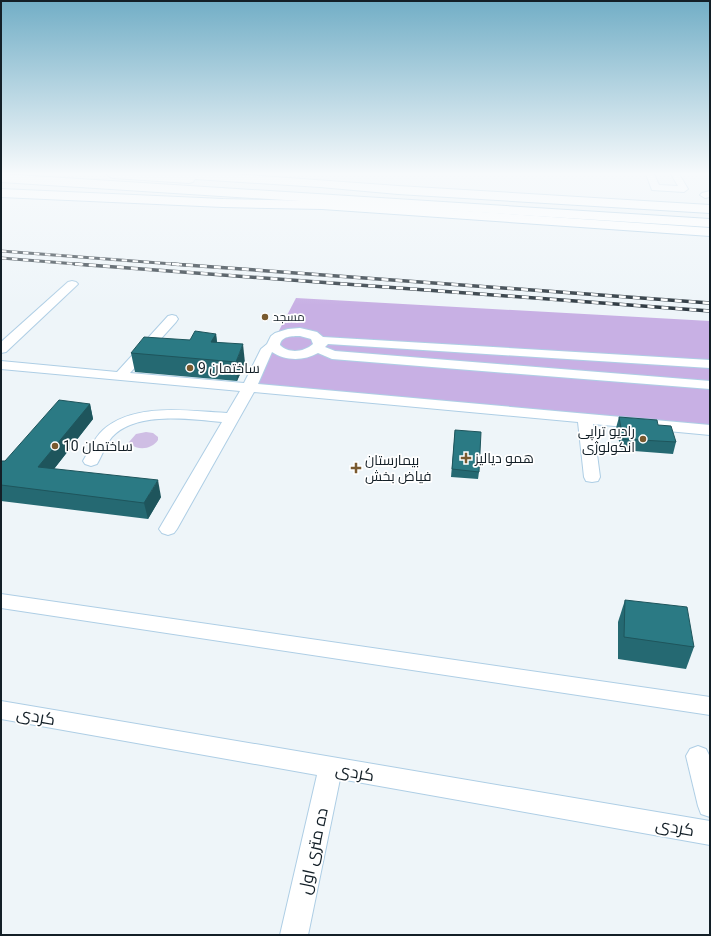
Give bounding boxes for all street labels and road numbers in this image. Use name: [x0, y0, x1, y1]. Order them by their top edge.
street label: کردی: [15, 703, 57, 730]
street label: کردی: [334, 759, 376, 786]
street label: ده متری اول: [294, 806, 333, 896]
street label: کردی: [654, 814, 696, 841]

